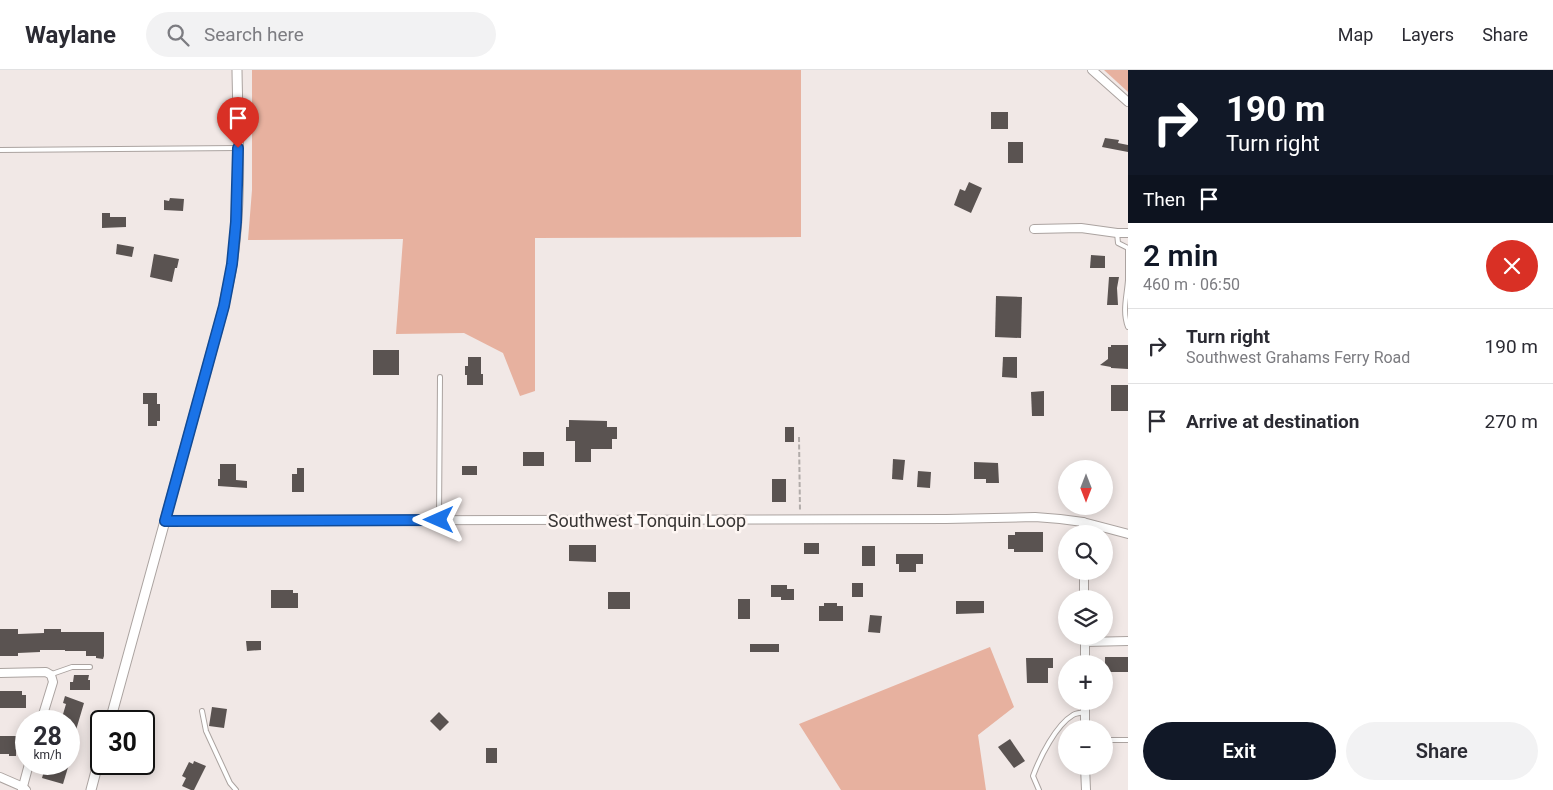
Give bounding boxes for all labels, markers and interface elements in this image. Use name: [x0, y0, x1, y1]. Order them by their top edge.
search box: [146, 12, 496, 57]
text: Waylane: [25, 21, 116, 49]
icon: search: [164, 21, 192, 49]
text: Search here: [204, 23, 304, 46]
text: Map: [1338, 24, 1373, 45]
text: Layers: [1401, 24, 1454, 45]
text: Share: [1482, 24, 1528, 45]
text: 190 m: [1226, 89, 1325, 130]
icon: right: [1143, 90, 1208, 155]
pin: [217, 97, 259, 148]
icon: arrive: [224, 104, 252, 132]
text: Turn right: [1226, 131, 1320, 156]
icon: arrive: [1195, 185, 1223, 213]
text: Then: [1143, 188, 1185, 211]
text: 2 min: [1143, 238, 1218, 273]
button: close: [1486, 240, 1538, 292]
text: 460 m · 06:50: [1143, 275, 1240, 294]
text: Turn right: [1186, 325, 1270, 348]
icon: right: [1143, 332, 1171, 360]
text: 190 m: [1485, 335, 1538, 358]
text: Southwest Grahams Ferry Road: [1186, 348, 1410, 367]
icon: arrive: [1143, 407, 1171, 435]
text: Arrive at destination: [1186, 410, 1359, 433]
text: 270 m: [1485, 410, 1538, 433]
north arrow: [1058, 460, 1112, 515]
map controls: [1058, 460, 1113, 775]
position arrow: [412, 493, 464, 545]
street label: Southwest Tonquin Loop: [548, 510, 746, 531]
button: search: [1058, 525, 1113, 580]
button: layers: [1058, 590, 1113, 645]
button: +: [1058, 655, 1113, 710]
speed limit sign: 30: [90, 710, 155, 775]
button: −: [1058, 720, 1113, 775]
text: 28: [33, 722, 62, 751]
button: Exit: [1143, 722, 1336, 780]
button: Share: [1346, 722, 1538, 780]
text: km/h: [33, 748, 62, 762]

